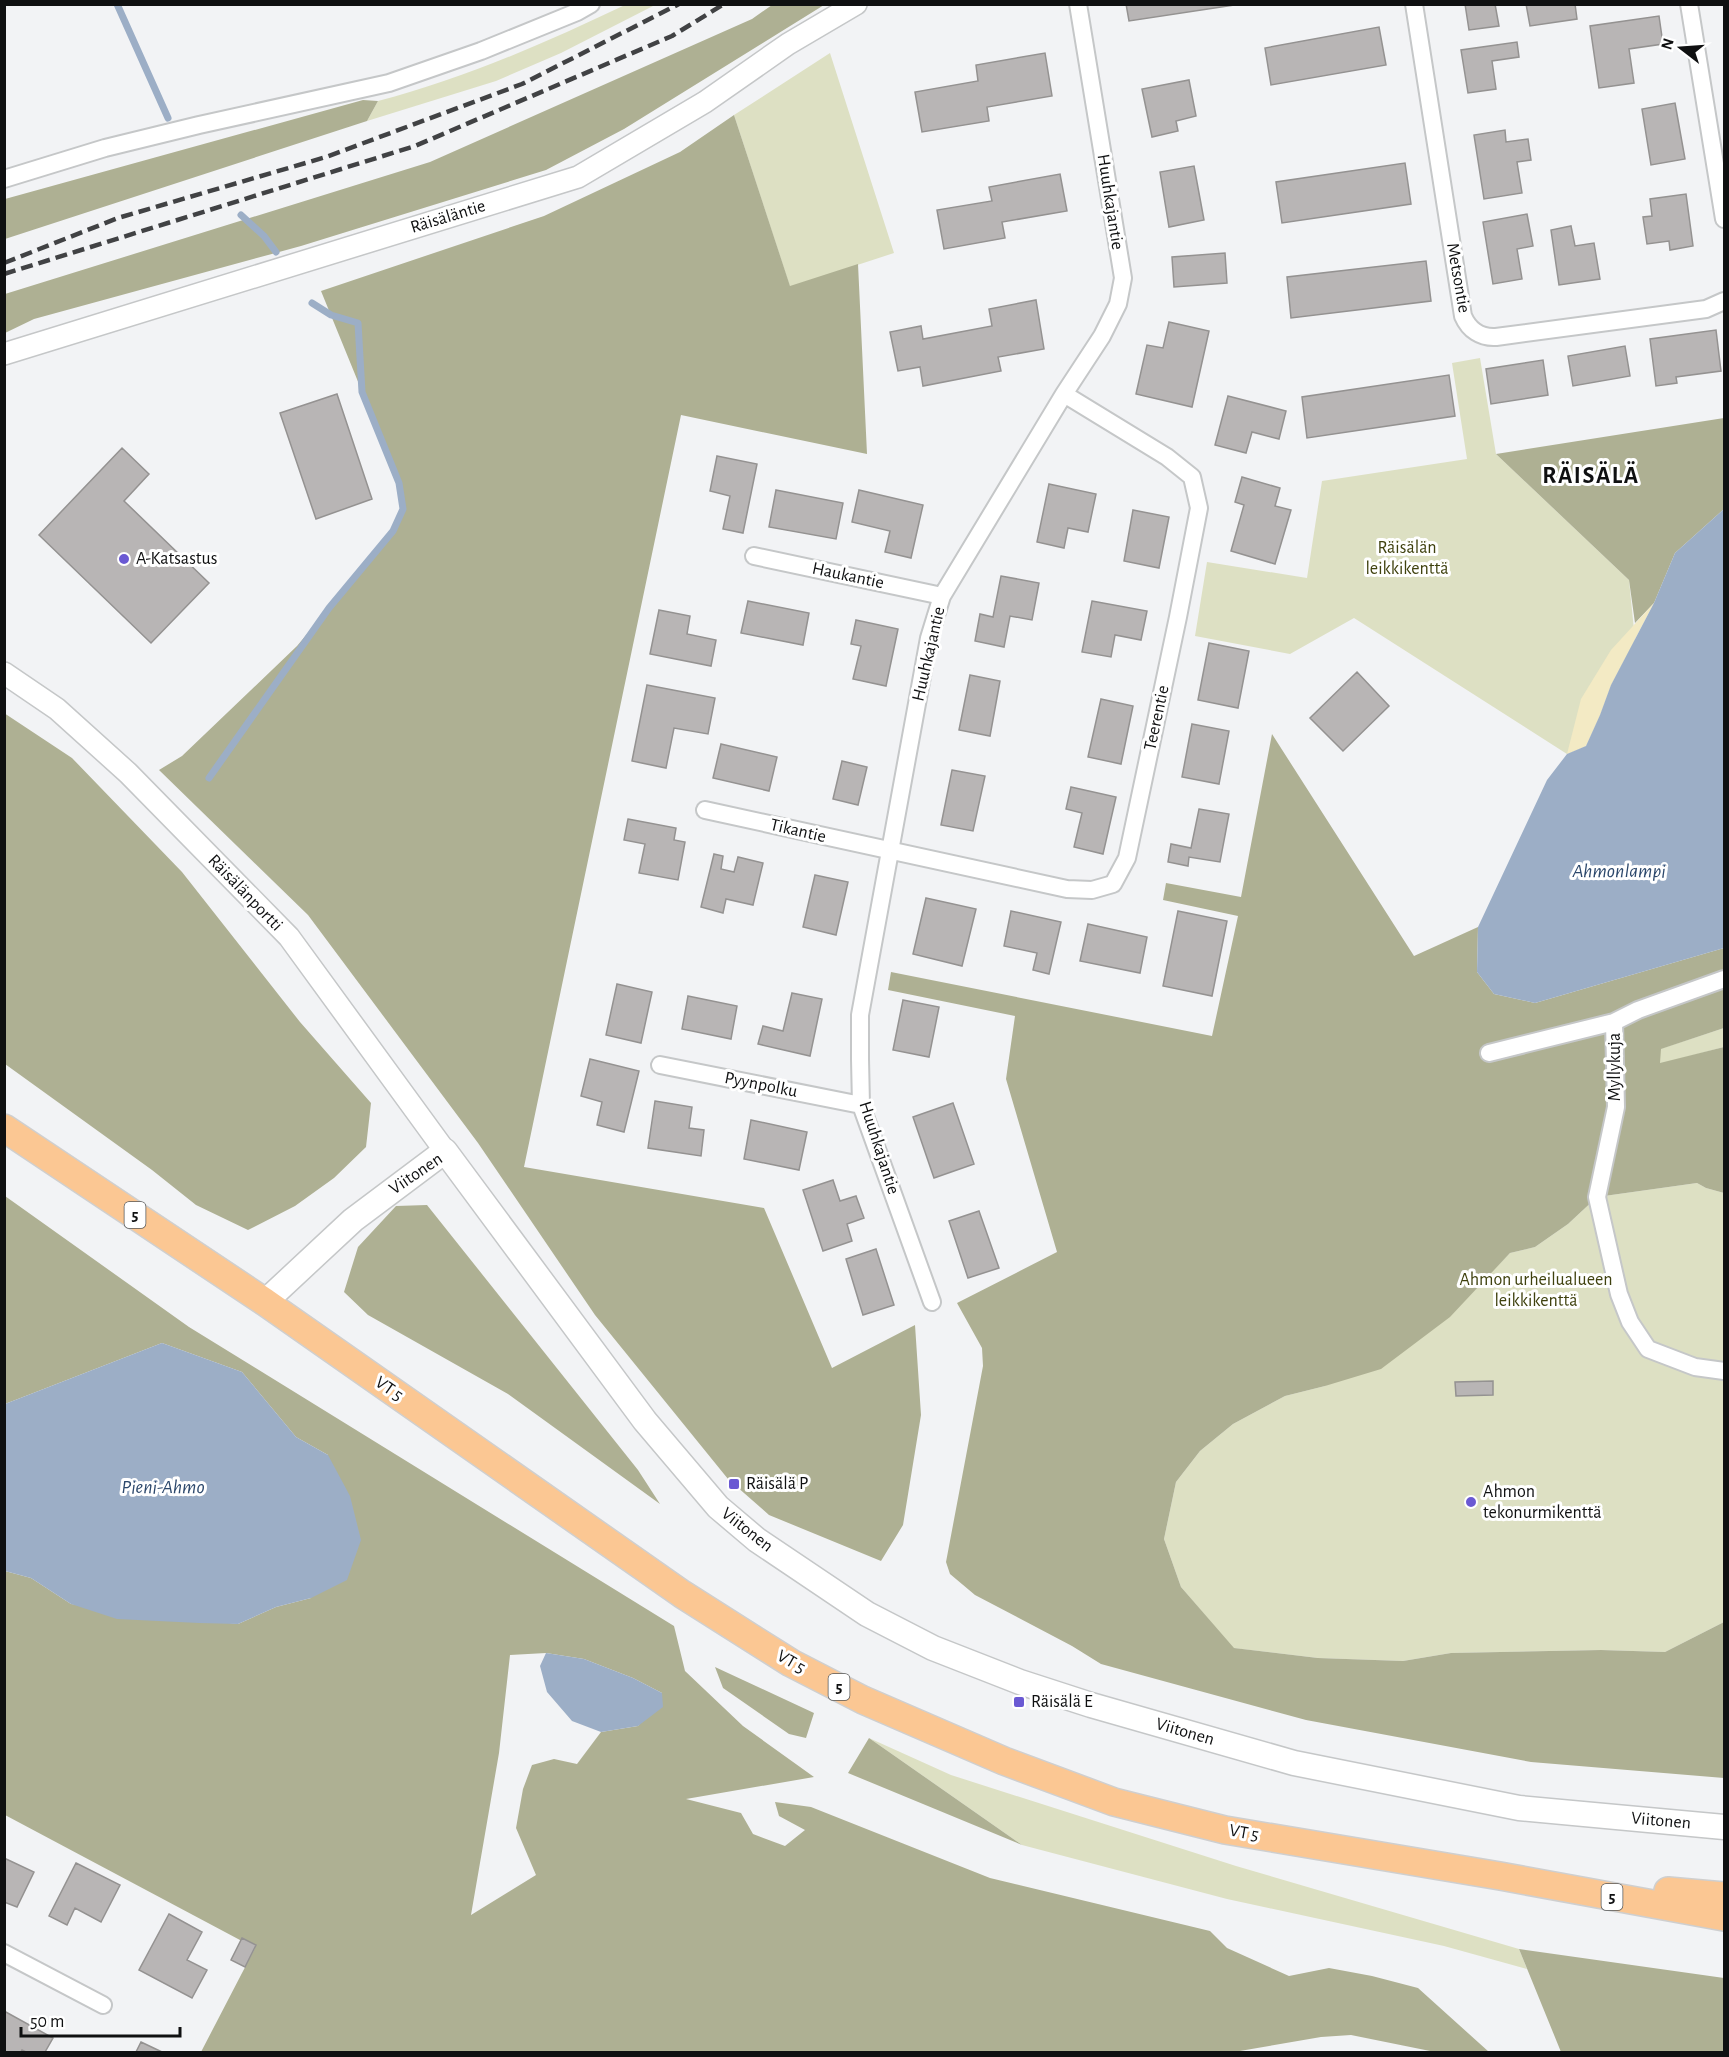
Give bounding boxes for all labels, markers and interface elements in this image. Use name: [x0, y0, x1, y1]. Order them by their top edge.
north arrow: [1651, 18, 1711, 78]
text: N: [1658, 36, 1677, 52]
street label: Huuhkajantie: [1094, 153, 1126, 251]
street label: Räisäläntie: [408, 197, 488, 237]
street label: Metsontie: [1443, 242, 1473, 314]
district label: RÄISÄLÄ: [1542, 461, 1640, 488]
park label: Räisälän leikkikenttä: [1365, 539, 1449, 578]
place label: A-Katsastus: [136, 550, 217, 568]
marker: A-Katsastus: [117, 552, 131, 566]
street label: Haukantie: [810, 560, 886, 592]
street label: Huuhkajantie: [909, 605, 949, 703]
street label: Teerentie: [1141, 684, 1173, 752]
street label: Tikantie: [768, 816, 828, 846]
street label: Räisälänportti: [204, 851, 286, 935]
water label: Ahmonlampi: [1571, 861, 1666, 881]
street label: Myllykuja: [1606, 1033, 1624, 1101]
street label: Pyynpolku: [723, 1069, 799, 1101]
street label: Huuhkajantie: [856, 1099, 902, 1197]
street label: Viitonen: [386, 1150, 446, 1198]
road number: 5: [124, 1202, 146, 1228]
park label: Ahmon urheilualueen leikkikenttä: [1459, 1271, 1613, 1310]
street label: VT 5: [372, 1373, 406, 1405]
place label: Räisälä P: [746, 1475, 808, 1493]
water label: Pieni-Ahmo: [121, 1477, 205, 1497]
marker: Räisälä P: [727, 1477, 741, 1491]
place label: Ahmon tekonurmikenttä: [1483, 1483, 1602, 1522]
marker: Ahmon tekonurmikenttä: [1464, 1495, 1478, 1509]
street label: Viitonen: [718, 1504, 776, 1556]
street label: VT 5: [774, 1647, 808, 1677]
road number: 5: [828, 1674, 850, 1700]
place label: Räisälä E: [1031, 1693, 1093, 1711]
marker: Räisälä E: [1012, 1695, 1026, 1709]
street label: Viitonen: [1154, 1715, 1216, 1749]
street label: Viitonen: [1630, 1809, 1692, 1833]
street label: VT 5: [1228, 1822, 1260, 1844]
road number: 5: [1602, 1884, 1622, 1910]
scale bar: [21, 2000, 180, 2038]
text: 50 m: [30, 2013, 64, 2031]

